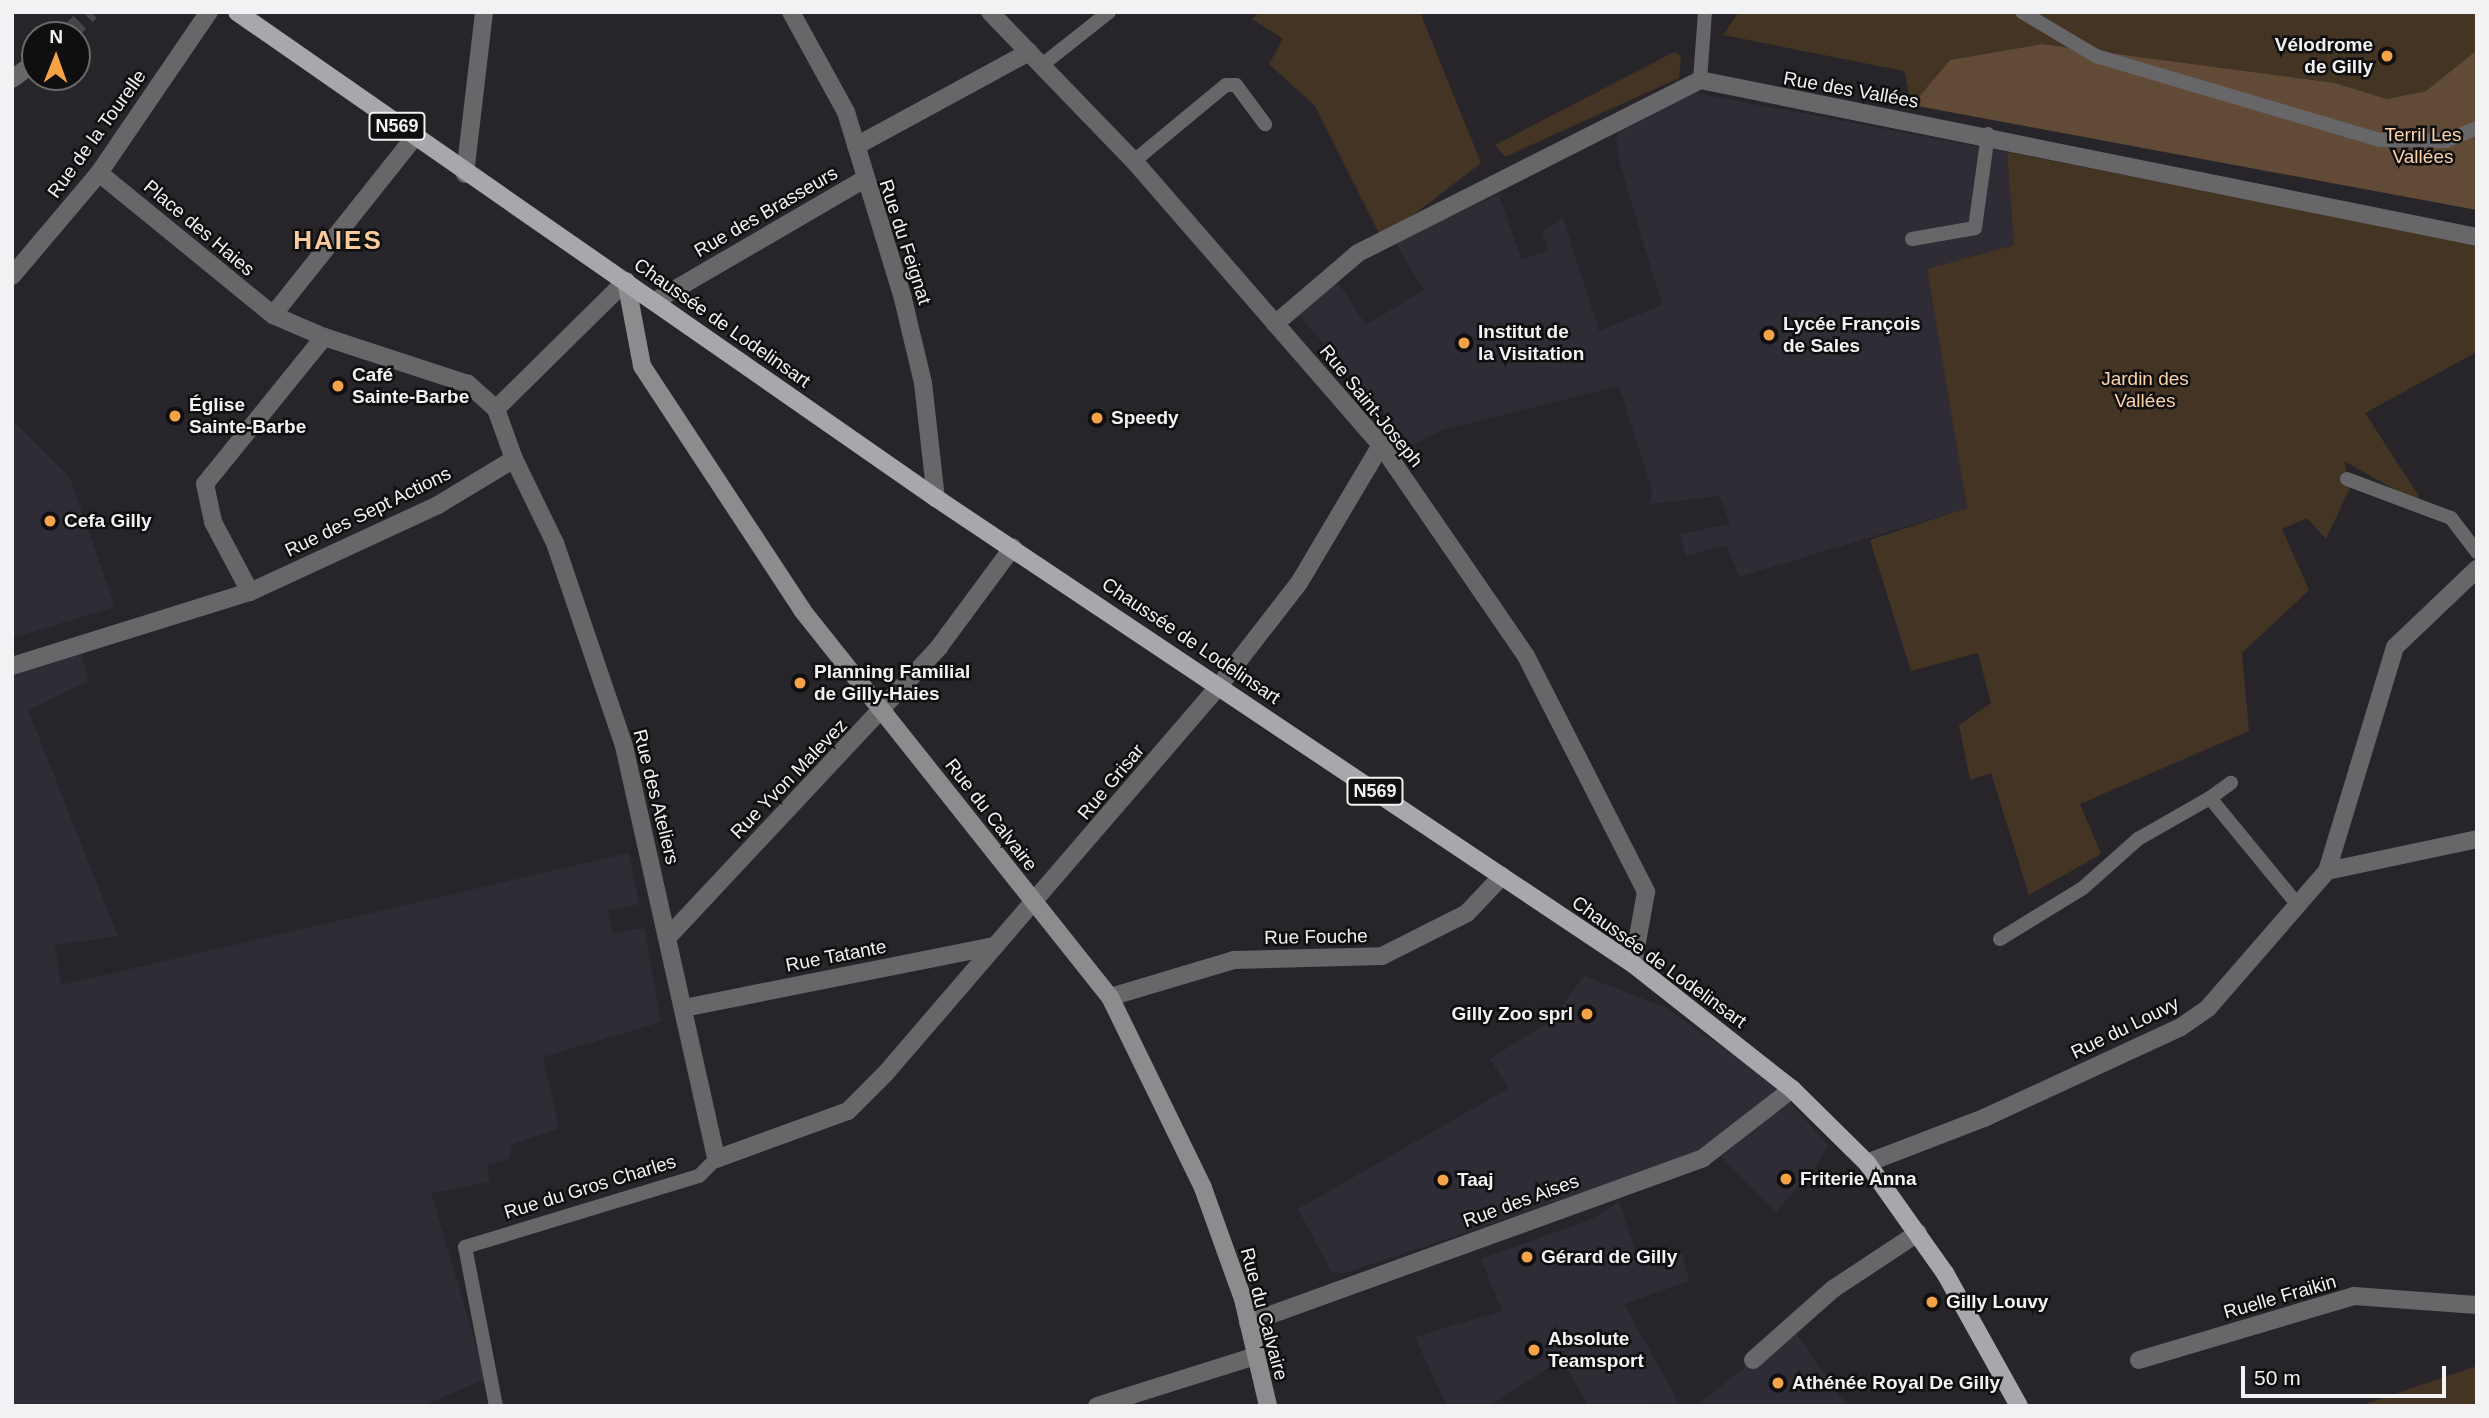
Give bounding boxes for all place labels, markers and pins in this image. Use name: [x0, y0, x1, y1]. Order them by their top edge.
place label: Vélodrome de Gilly: [2275, 34, 2373, 78]
marker: Vélodrome de Gilly: [2379, 48, 2395, 64]
place label: Lycée François de Sales: [1783, 313, 1921, 357]
place label: Institut de la Visitation: [1478, 321, 1584, 365]
marker: Lycée François de Sales: [1761, 327, 1777, 343]
marker: Institut de la Visitation: [1456, 335, 1472, 351]
place label: Café Sainte-Barbe: [352, 364, 469, 408]
marker: Café Sainte-Barbe: [330, 378, 346, 394]
place label: Église Sainte-Barbe: [189, 394, 306, 438]
place label: Speedy: [1111, 407, 1179, 429]
marker: Église Sainte-Barbe: [167, 408, 183, 424]
marker: Speedy: [1089, 410, 1105, 426]
place label: Cefa Gilly: [64, 510, 152, 532]
marker: Cefa Gilly: [42, 513, 58, 529]
place label: Planning Familial de Gilly-Haies: [814, 661, 970, 705]
marker: Planning Familial de Gilly-Haies: [792, 675, 808, 691]
place label: Gilly Zoo sprl: [1452, 1003, 1573, 1025]
marker: Gilly Zoo sprl: [1579, 1006, 1595, 1022]
place label: Friterie Anna: [1800, 1168, 1917, 1190]
place label: Taaj: [1457, 1169, 1494, 1191]
marker: Friterie Anna: [1778, 1171, 1794, 1187]
marker: Taaj: [1435, 1172, 1451, 1188]
place label: Gérard de Gilly: [1541, 1246, 1677, 1268]
marker: Gérard de Gilly: [1519, 1249, 1535, 1265]
place label: Gilly Louvy: [1946, 1291, 2048, 1313]
marker: Gilly Louvy: [1924, 1294, 1940, 1310]
place label: Absolute Teamsport: [1548, 1328, 1644, 1372]
marker: Absolute Teamsport: [1526, 1342, 1542, 1358]
place label: Athénée Royal De Gilly: [1792, 1372, 2000, 1394]
marker: Athénée Royal De Gilly: [1770, 1375, 1786, 1391]

